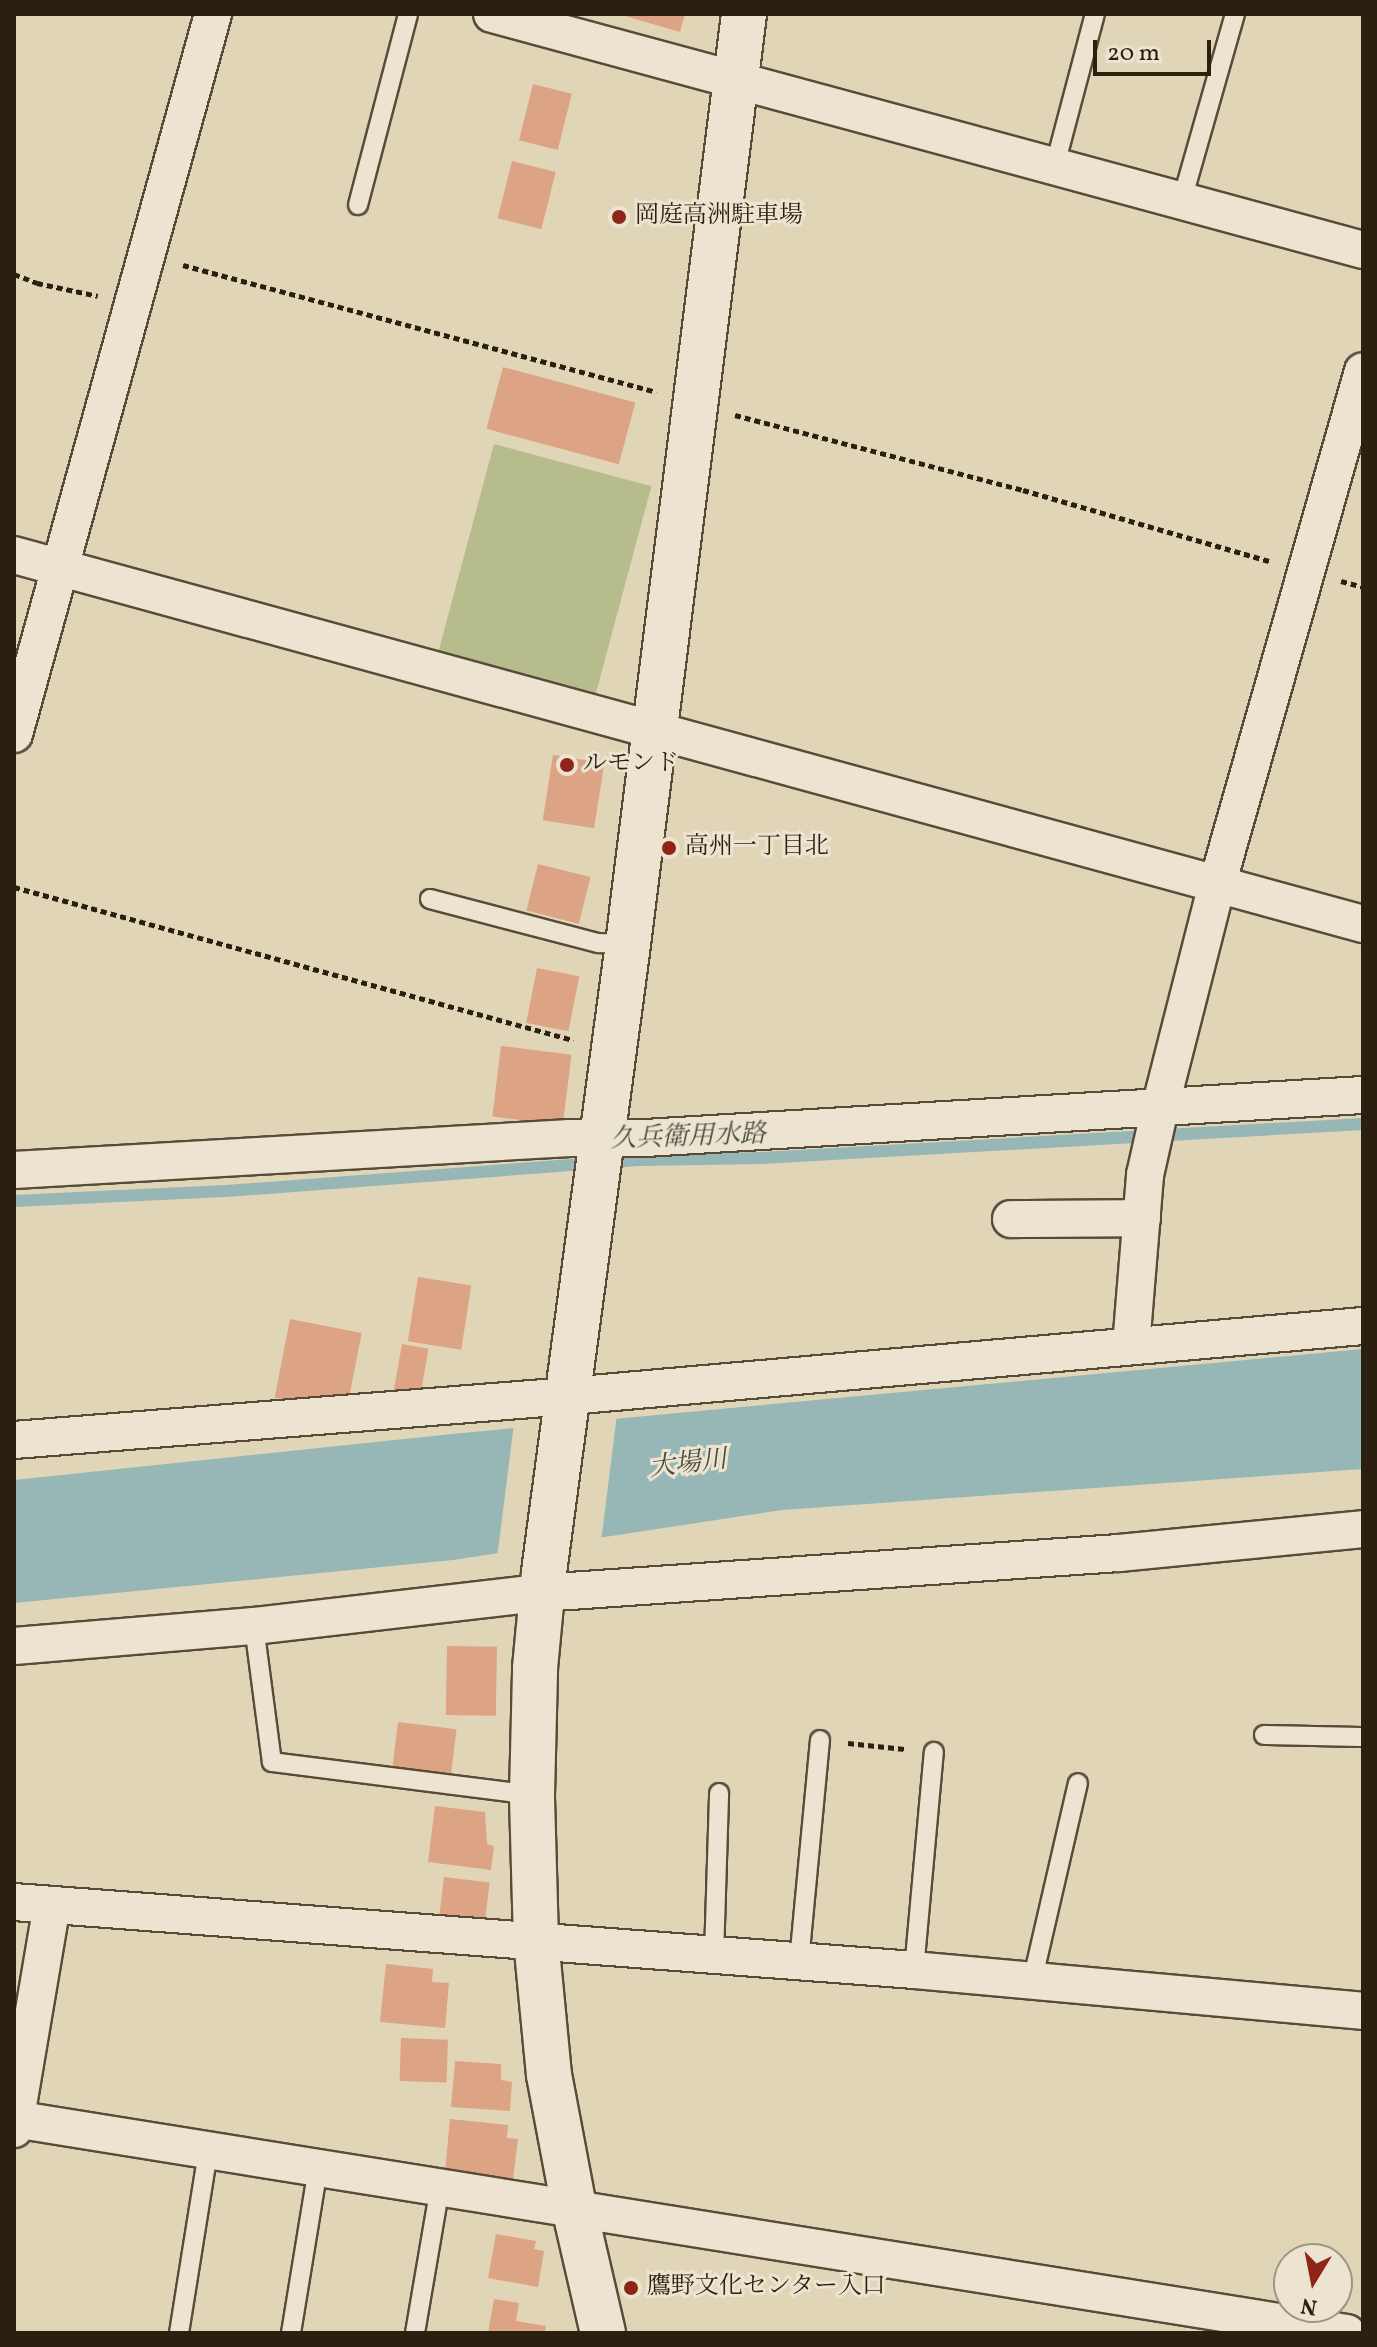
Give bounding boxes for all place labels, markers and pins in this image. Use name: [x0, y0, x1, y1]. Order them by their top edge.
place label: 岡庭高洲駐車場: [635, 203, 803, 231]
marker: 岡庭高洲駐車場: [610, 208, 628, 226]
place label: ルモンド: [583, 751, 679, 779]
marker: ルモンド: [558, 756, 576, 774]
place label: 高州一丁目北: [685, 834, 829, 862]
marker: 高州一丁目北: [660, 839, 678, 857]
place label: 鷹野文化センター入口: [647, 2274, 887, 2302]
marker: 鷹野文化センター入口: [622, 2279, 640, 2297]

